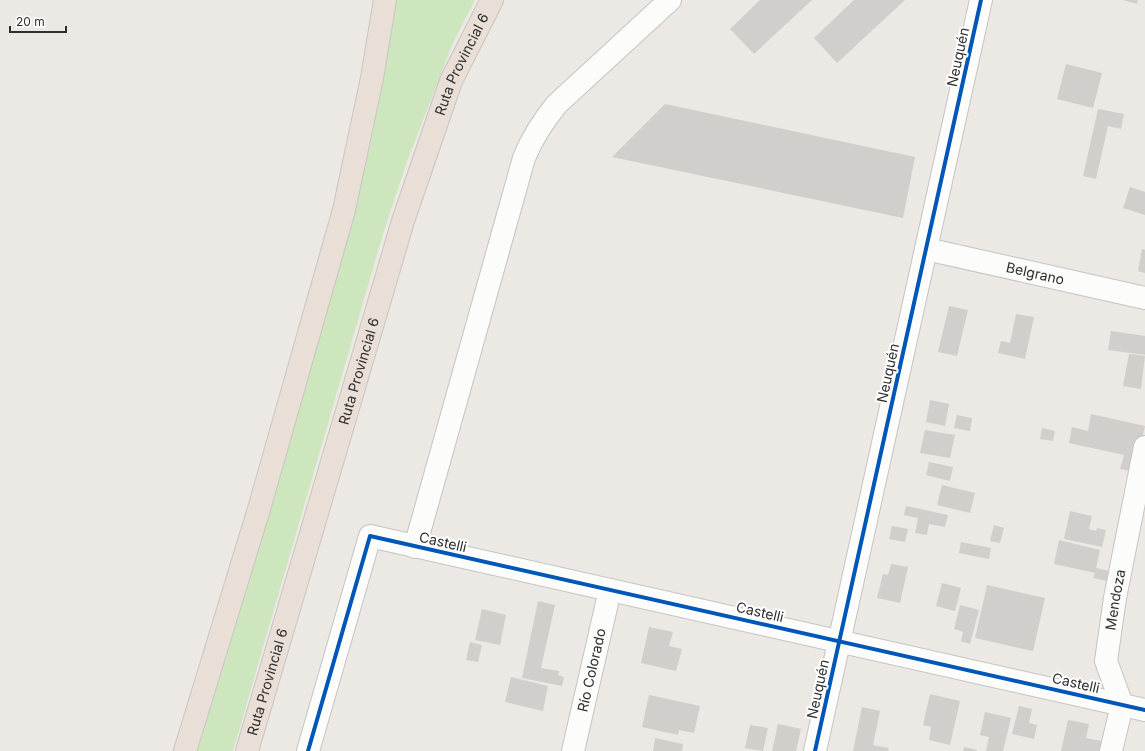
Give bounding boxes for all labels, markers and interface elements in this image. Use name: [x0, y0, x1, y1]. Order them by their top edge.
scale bar: [10, 8, 66, 34]
street label: Ruta Provincial 6: [431, 10, 492, 117]
text: 20 m: [16, 14, 45, 29]
street label: Neuquén: [943, 26, 972, 88]
street label: Belgrano: [1005, 258, 1066, 288]
street label: Ruta Provincial 6: [335, 315, 382, 426]
street label: Neuquén: [873, 342, 902, 404]
street label: Castelli: [418, 528, 469, 555]
street label: Mendoza: [1101, 568, 1128, 631]
street label: Castelli: [735, 598, 786, 625]
street label: Ruta Provincial 6: [243, 626, 291, 737]
street label: Río Colorado: [573, 627, 609, 713]
street label: Neuquén: [803, 658, 832, 720]
street label: Castelli: [1051, 669, 1102, 696]

